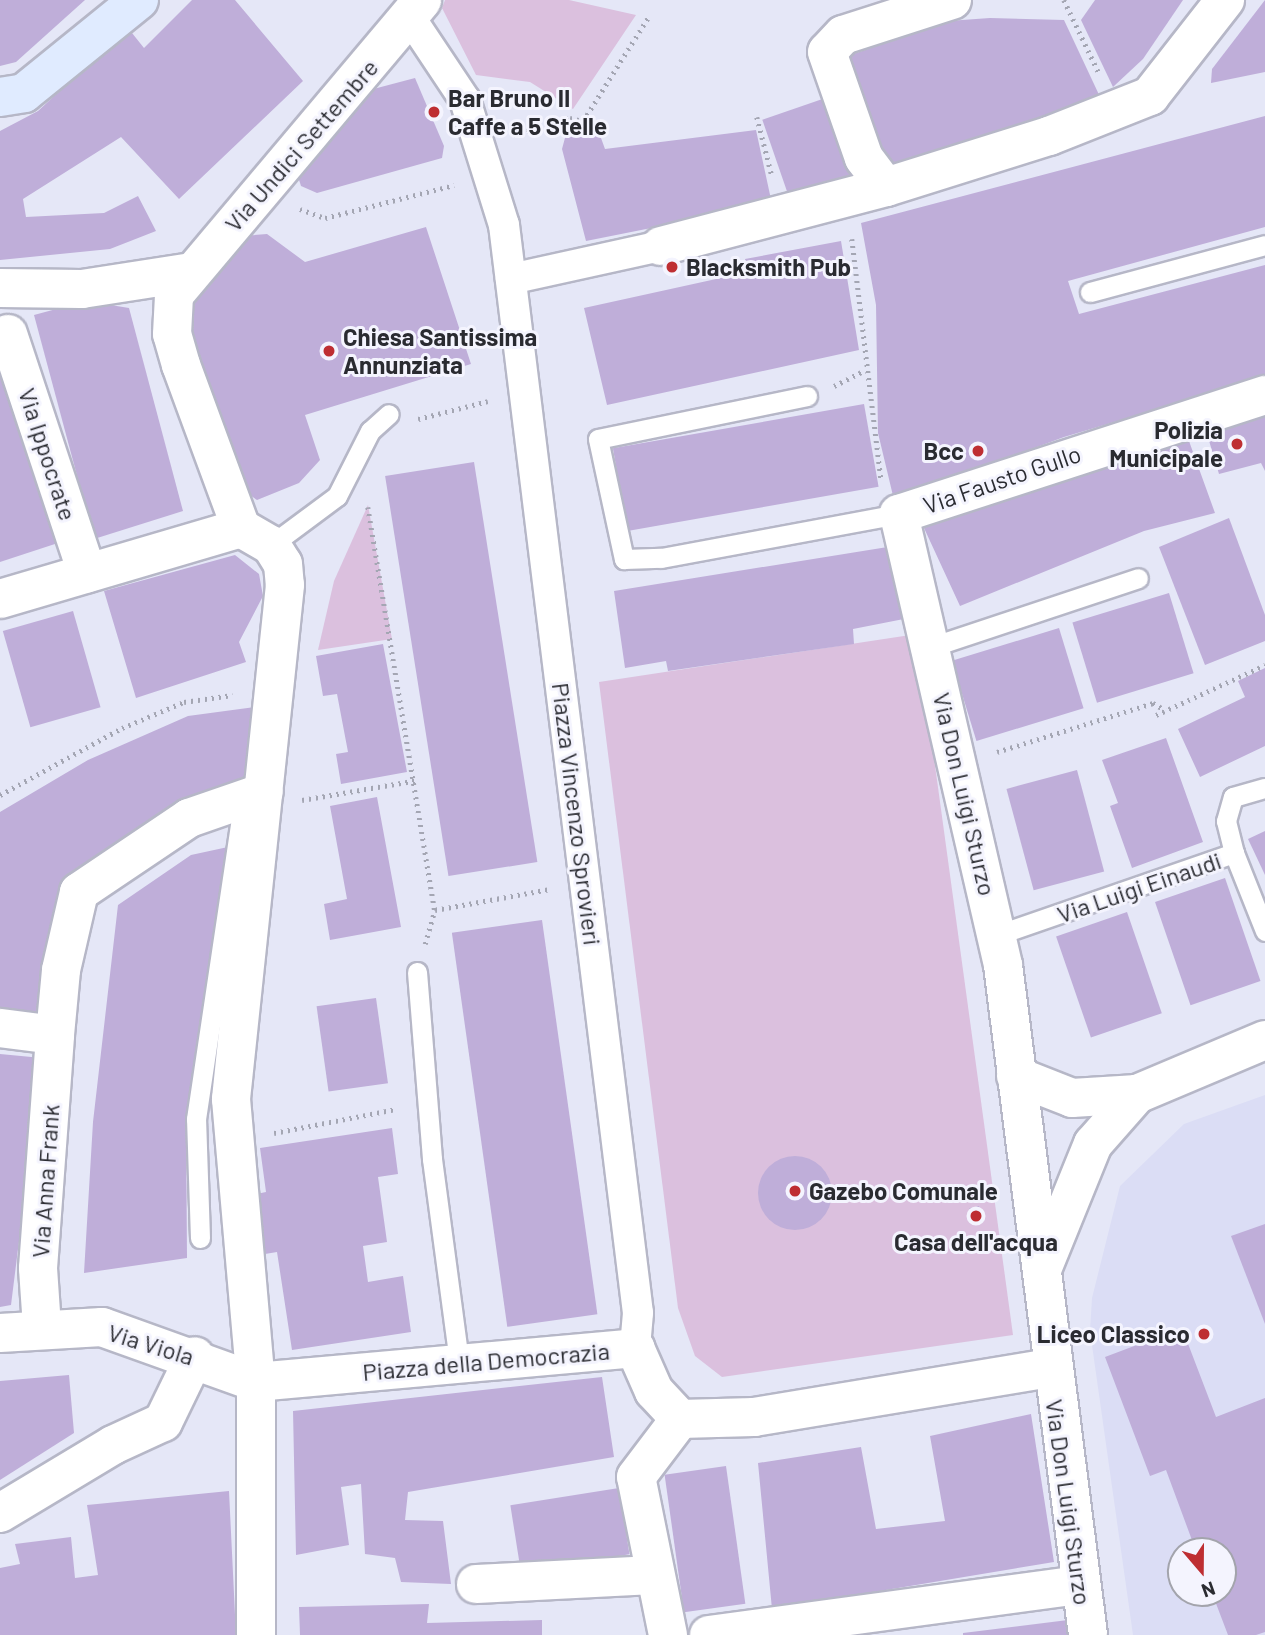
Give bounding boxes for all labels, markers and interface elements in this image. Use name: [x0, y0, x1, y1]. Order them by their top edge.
street label: Via Undici Settembre: [218, 53, 384, 237]
place label: Bar Bruno Il Caffe a 5 Stelle: [448, 84, 607, 140]
marker: Bar Bruno Il Caffe a 5 Stelle: [426, 104, 442, 120]
place label: Blacksmith Pub: [686, 253, 851, 281]
marker: Blacksmith Pub: [664, 259, 680, 275]
place label: Chiesa Santissima Annunziata: [343, 323, 537, 379]
marker: Chiesa Santissima Annunziata: [321, 343, 337, 359]
street label: Via Ippocrate: [13, 384, 83, 524]
place label: Polizia Municipale: [1109, 416, 1223, 472]
marker: Polizia Municipale: [1229, 436, 1245, 452]
place label: Bcc: [923, 437, 964, 465]
street label: Via Fausto Gullo: [919, 439, 1085, 519]
marker: Bcc: [970, 443, 986, 459]
street label: Piazza Vincenzo Sprovieri: [547, 681, 607, 947]
street label: Via Don Luigi Sturzo: [928, 690, 1002, 898]
street label: Via Luigi Einaudi: [1053, 845, 1225, 929]
street label: Via Anna Frank: [25, 1103, 65, 1259]
place label: Gazebo Comunale: [809, 1177, 998, 1205]
marker: Gazebo Comunale: [787, 1183, 803, 1199]
marker: Casa dell'acqua: [968, 1208, 984, 1224]
place label: Casa dell'acqua: [894, 1228, 1058, 1256]
street label: Via Viola: [105, 1317, 197, 1371]
place label: Liceo Classico: [1037, 1320, 1190, 1348]
marker: Liceo Classico: [1196, 1326, 1212, 1342]
street label: Piazza della Democrazia: [361, 1336, 611, 1386]
street label: Via Don Luigi Sturzo: [1040, 1397, 1098, 1607]
north arrow: [1167, 1537, 1237, 1607]
text: N: [1199, 1577, 1219, 1603]

